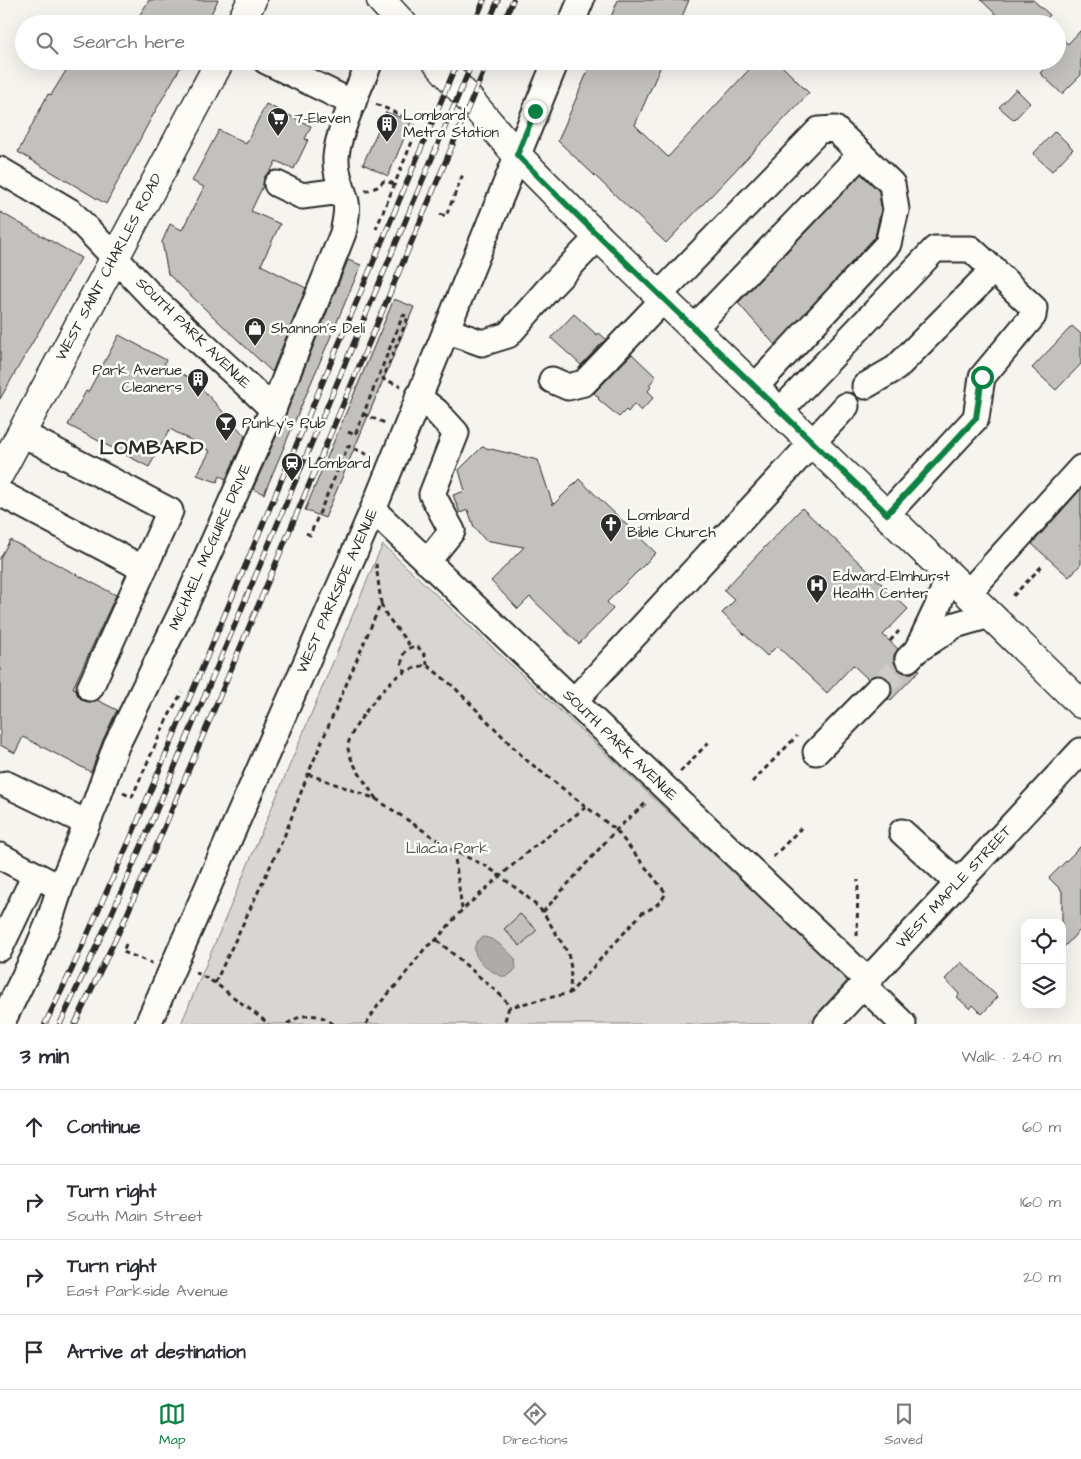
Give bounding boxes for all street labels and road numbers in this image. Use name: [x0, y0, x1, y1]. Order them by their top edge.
street label: WEST SAINT CHARLES ROAD: [51, 169, 168, 364]
street label: SOUTH PARK AVENUE: [131, 273, 255, 393]
street label: MICHAEL MCGUIRE DRIVE: [164, 460, 256, 633]
street label: WEST PARKSIDE AVENUE: [291, 505, 383, 677]
street label: SOUTH PARK AVENUE: [558, 685, 682, 805]
street label: WEST MAPLE STREET: [891, 820, 1017, 953]

